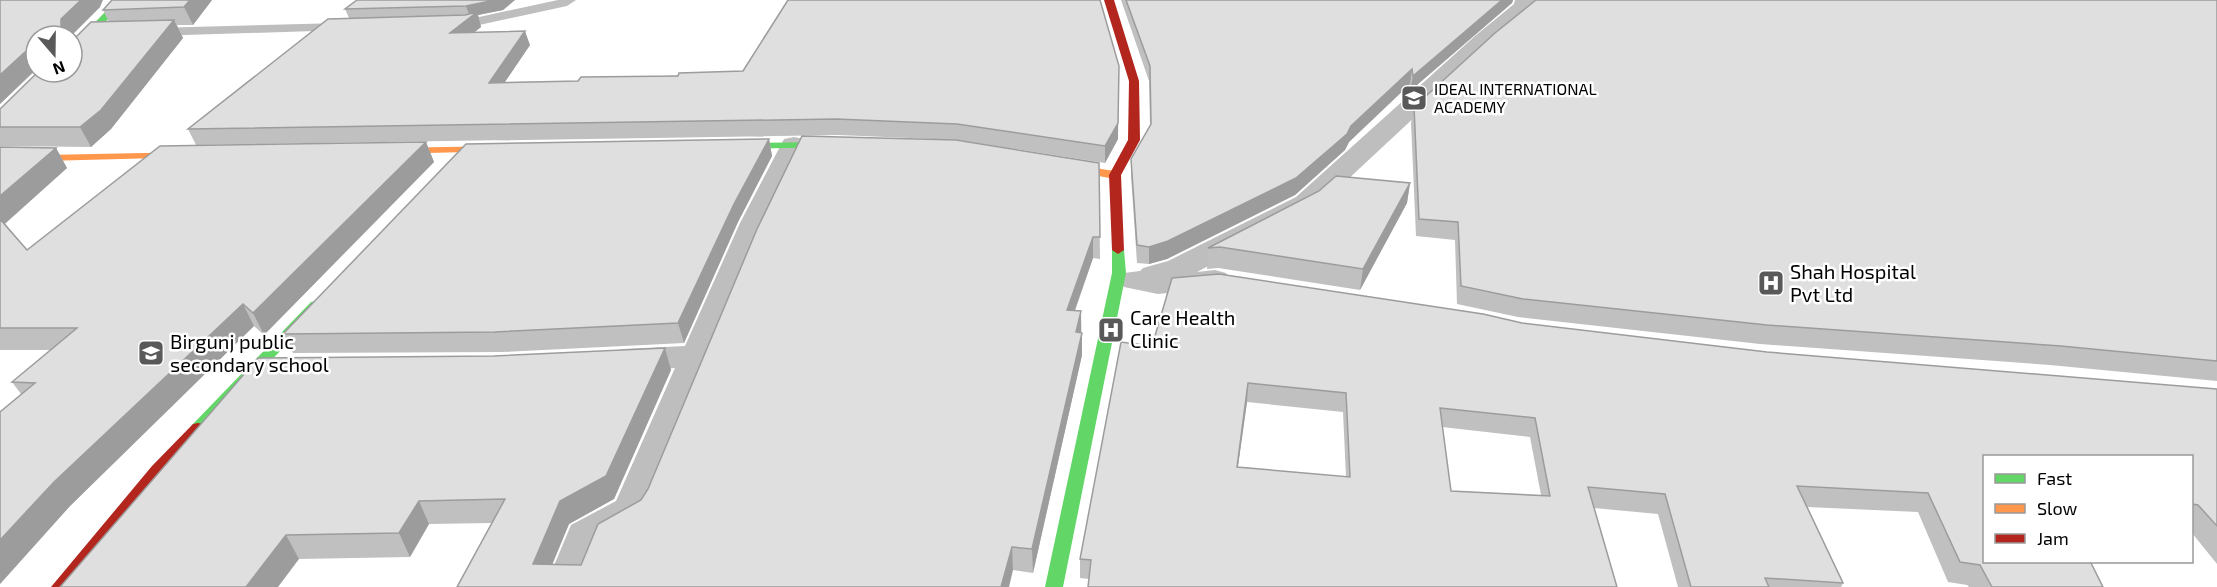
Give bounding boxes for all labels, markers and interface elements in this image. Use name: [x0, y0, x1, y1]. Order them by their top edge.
north arrow: [24, 24, 84, 84]
text: N: [51, 58, 68, 79]
place label: IDEAL INTERNATIONAL ACADEMY: [1434, 79, 1597, 116]
school or university icon: IDEAL INTERNATIONAL ACADEMY: [1399, 83, 1429, 113]
place label: Shah Hospital Pvt Ltd: [1790, 259, 1916, 306]
hospital icon: Shah Hospital Pvt Ltd: [1756, 268, 1786, 298]
place label: Care Health Clinic: [1130, 305, 1235, 352]
hospital icon: Care Health Clinic: [1096, 315, 1126, 345]
place label: Birgunj public secondary school: [170, 329, 329, 376]
school or university icon: Birgunj public secondary school: [136, 338, 166, 368]
legend: [1983, 455, 2193, 563]
text: Fast: [2037, 467, 2072, 489]
text: Slow: [2037, 497, 2078, 519]
text: Jam: [2037, 527, 2069, 549]

